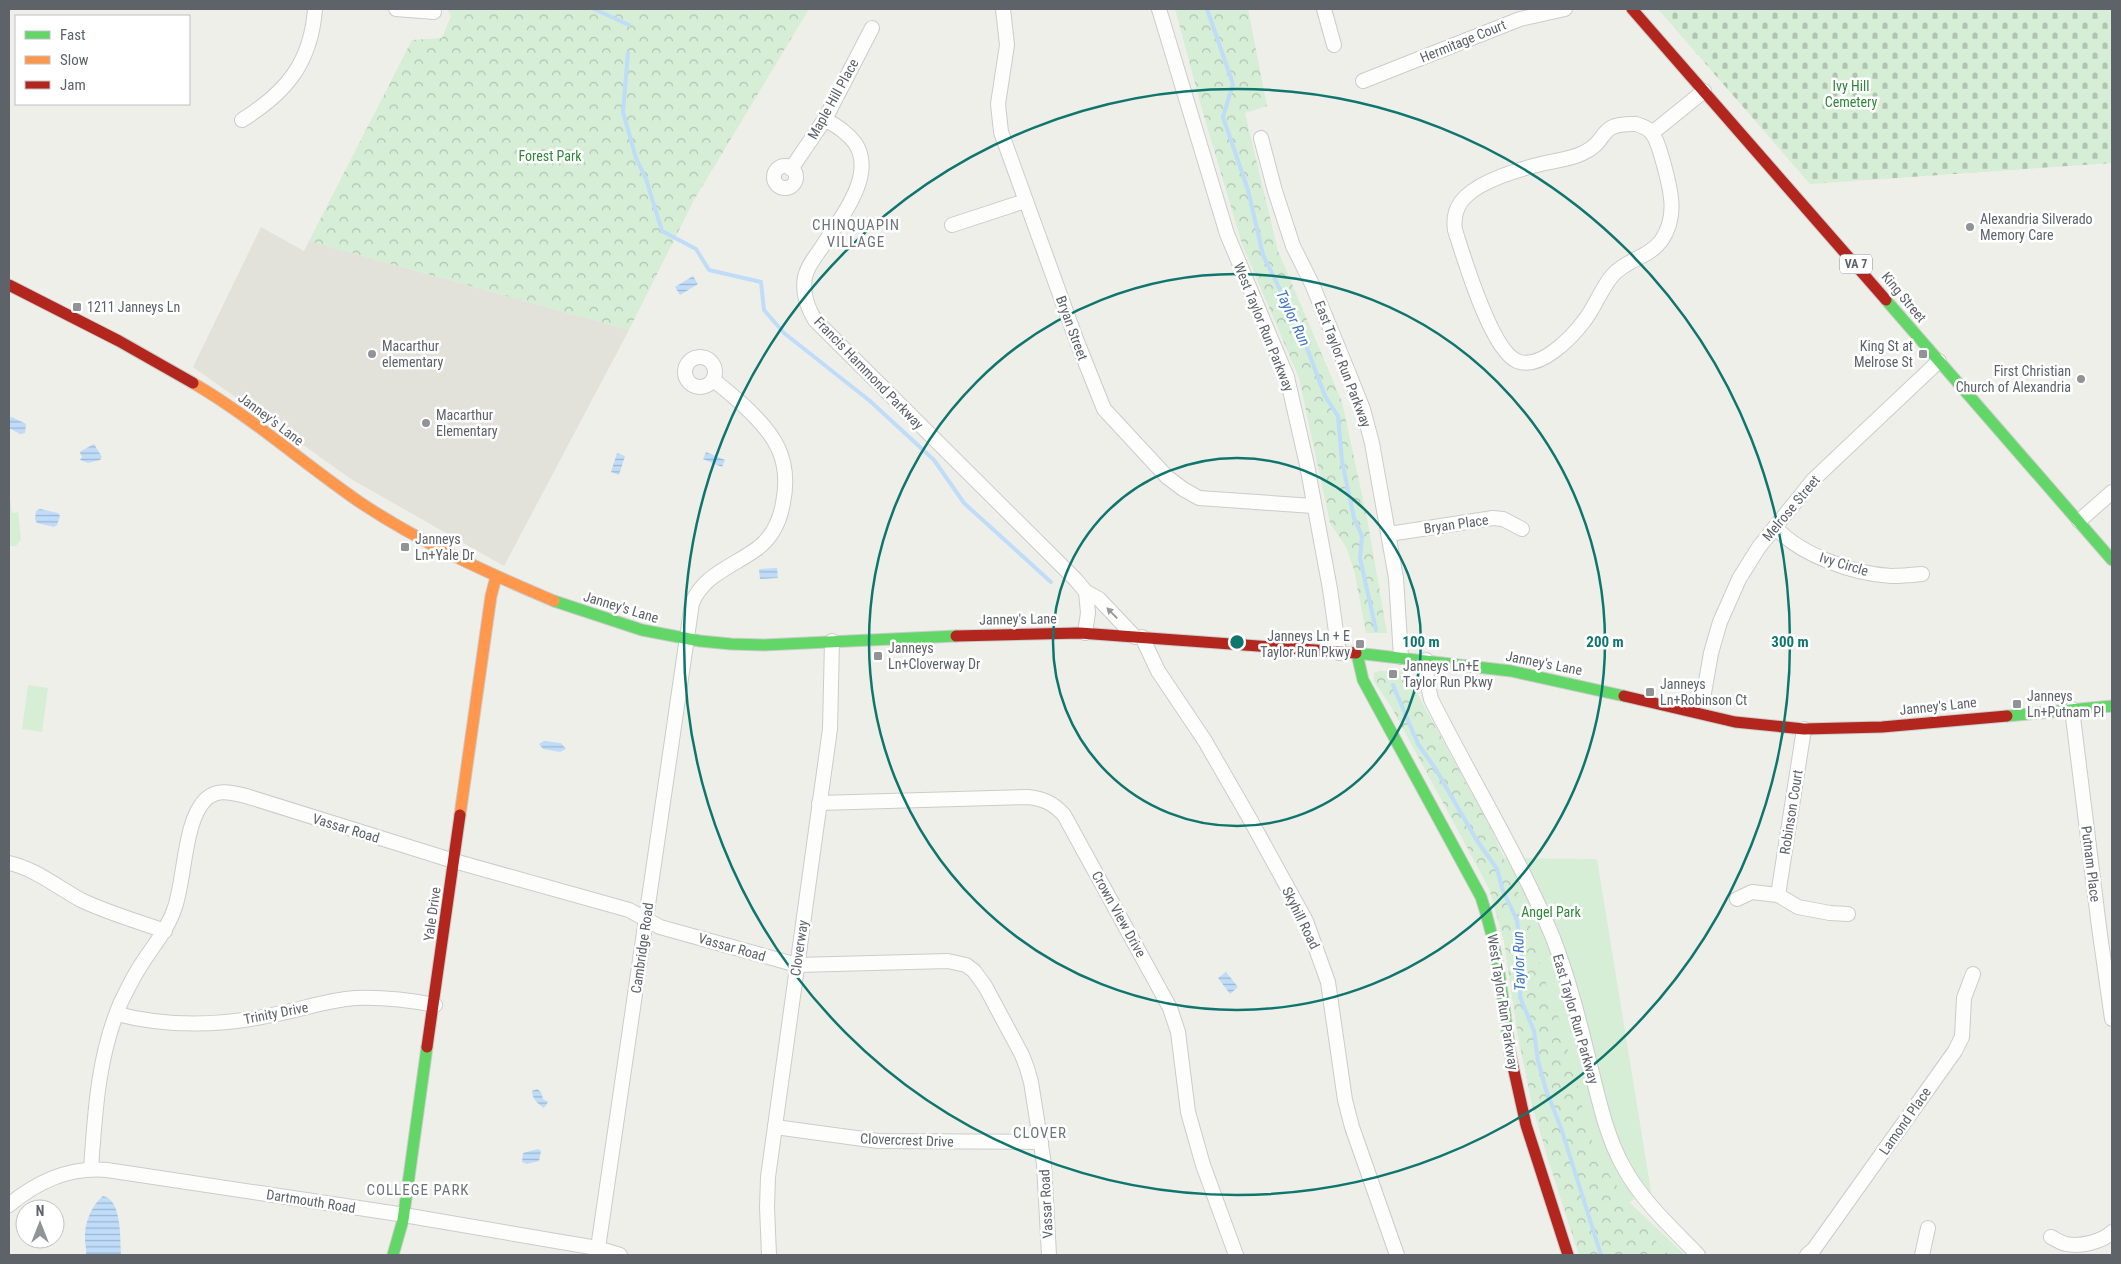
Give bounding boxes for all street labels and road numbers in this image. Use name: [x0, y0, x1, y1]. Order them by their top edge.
street label: Hermitage Court: [1418, 16, 1508, 66]
street label: Maple Hill Place: [804, 56, 862, 142]
road number: VA 7: [1840, 254, 1872, 274]
street label: West Taylor Run Parkway: [1231, 260, 1297, 394]
street label: King Street: [1878, 269, 1930, 325]
street label: Bryan Street: [1053, 294, 1091, 362]
street label: East Taylor Run Parkway: [1311, 298, 1375, 430]
street label: Francis Hammond Parkway: [811, 313, 927, 433]
street label: Janney's Lane: [235, 389, 307, 449]
street label: Melrose Street: [1759, 472, 1823, 544]
street label: Bryan Place: [1423, 511, 1490, 536]
street label: Ivy Circle: [1818, 549, 1871, 579]
street label: Janney's Lane: [582, 588, 661, 626]
street label: Janney's Lane: [979, 610, 1057, 628]
street label: Janney's Lane: [1504, 648, 1584, 678]
street label: Janney's Lane: [1899, 694, 1978, 718]
street label: Robinson Court: [1776, 769, 1806, 855]
street label: Vassar Road: [311, 810, 381, 846]
street label: Putnam Place: [2078, 825, 2104, 903]
street label: Crown View Drive: [1089, 868, 1149, 960]
street label: Skyhill Road: [1279, 884, 1323, 952]
street label: Yale Drive: [420, 885, 444, 942]
street label: Cambridge Road: [628, 902, 656, 994]
street label: Cloverway: [787, 919, 811, 977]
street label: Vassar Road: [696, 930, 768, 964]
street label: West Taylor Run Parkway: [1484, 933, 1522, 1071]
street label: East Taylor Run Parkway: [1550, 952, 1602, 1086]
street label: Trinity Drive: [242, 999, 310, 1027]
street label: Lamond Place: [1876, 1084, 1934, 1158]
street label: Clovercrest Drive: [860, 1130, 954, 1150]
street label: Vassar Road: [1036, 1169, 1056, 1239]
street label: Dartmouth Road: [265, 1186, 357, 1216]

